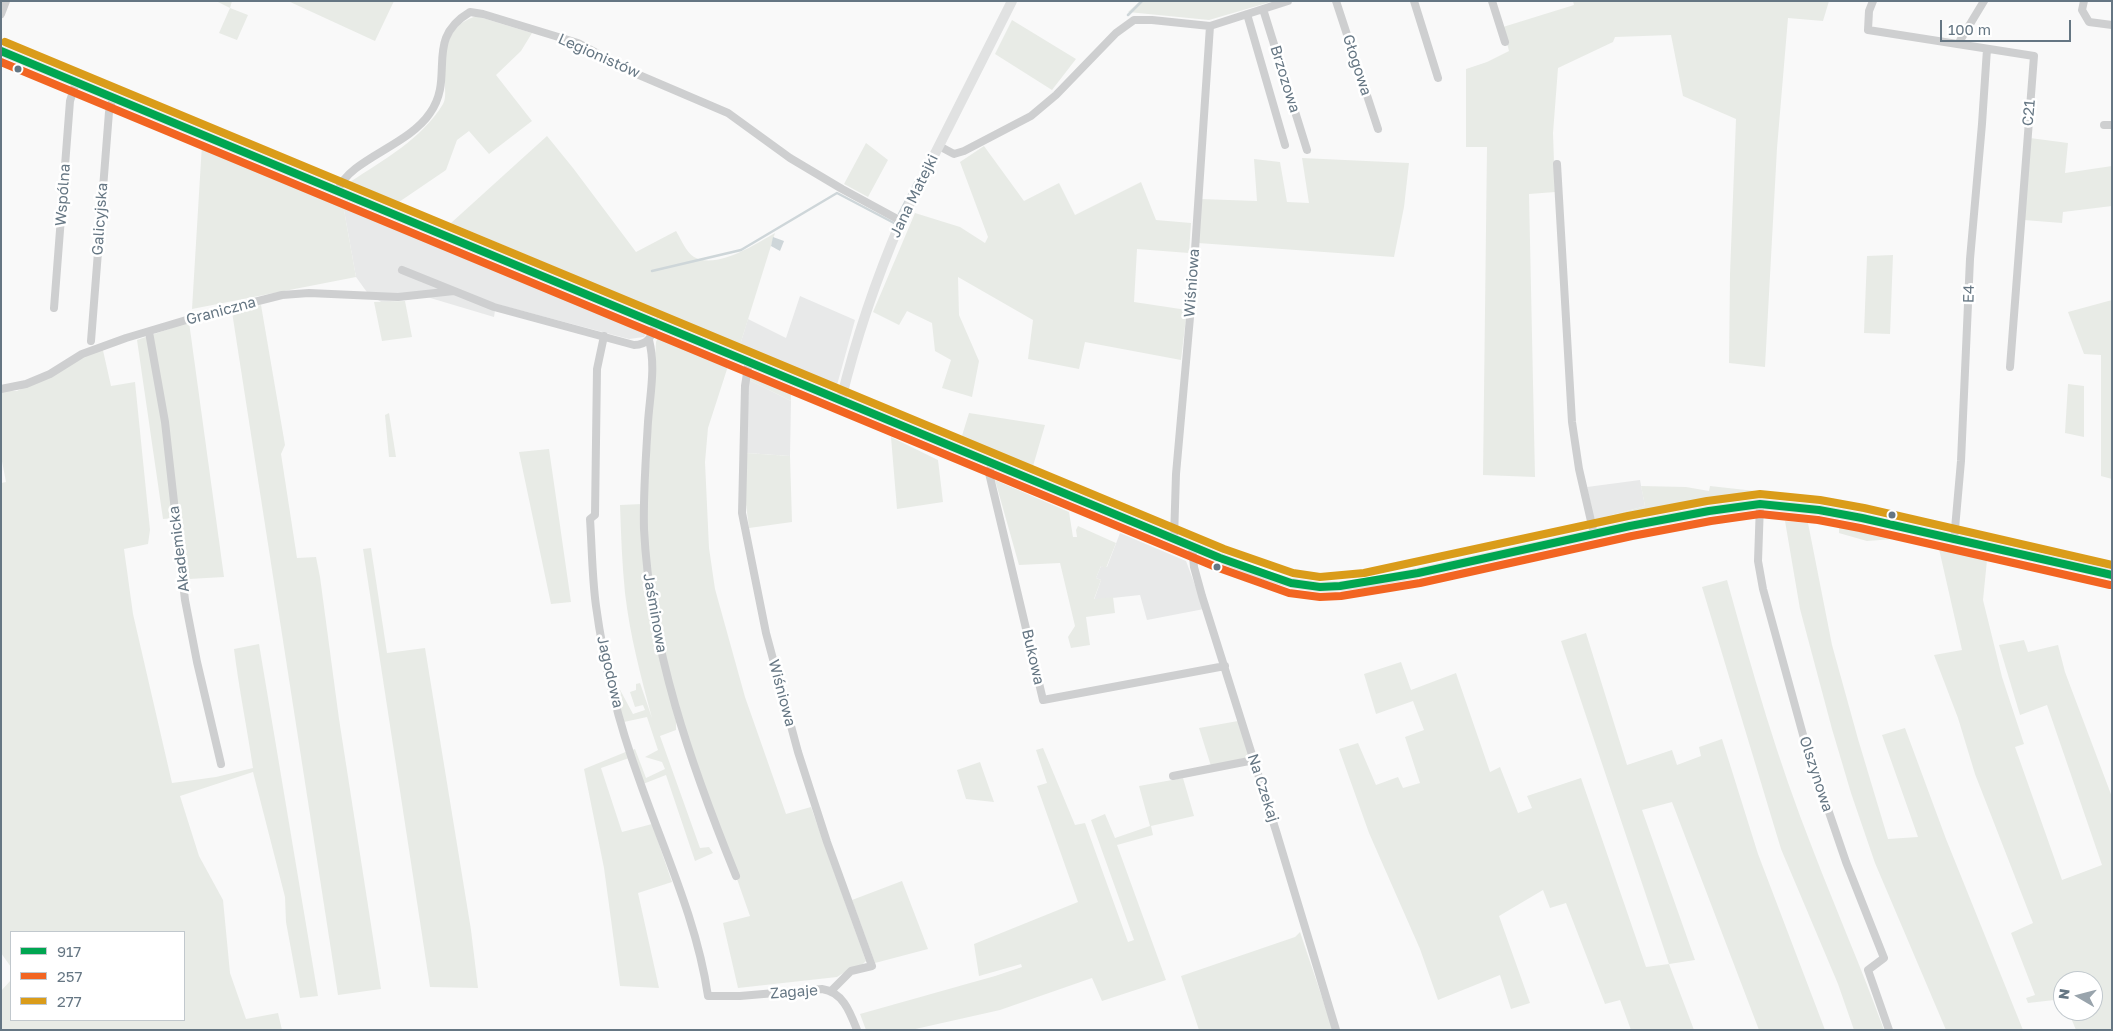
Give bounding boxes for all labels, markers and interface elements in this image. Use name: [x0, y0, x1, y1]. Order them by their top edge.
scale bar: [1943, 10, 2074, 42]
text: 100 m: [1948, 20, 1991, 38]
street label: Legionistów: [555, 30, 643, 82]
street label: Głogowa: [1339, 32, 1375, 98]
street label: Brzozowa: [1266, 43, 1304, 115]
unlabelled marker: [13, 64, 23, 74]
street label: C21: [2019, 99, 2039, 127]
street label: Jana Matejki: [886, 151, 942, 241]
street label: Wspólna: [52, 163, 74, 227]
street label: Galicyjska: [88, 182, 112, 256]
street label: Wiśniowa: [1181, 248, 1203, 318]
street label: E4: [1960, 285, 1978, 303]
street label: Graniczna: [184, 293, 258, 329]
street label: Akademicka: [165, 505, 193, 593]
unlabelled marker: [1887, 510, 1897, 520]
unlabelled marker: [1212, 562, 1222, 572]
street label: Jaśminowa: [639, 572, 671, 654]
street label: Bukowa: [1018, 627, 1048, 687]
street label: Jagodowa: [593, 634, 627, 710]
street label: Wiśniowa: [764, 657, 800, 729]
street label: Olszynowa: [1795, 734, 1837, 814]
street label: Na Czekaj: [1243, 752, 1283, 824]
legend: [10, 931, 185, 1021]
text: 917: [57, 942, 81, 960]
text: 257: [57, 967, 82, 985]
north arrow: [2053, 971, 2103, 1021]
street label: Zagaje: [769, 981, 819, 1003]
text: N: [2054, 988, 2073, 1000]
text: 277: [57, 992, 82, 1010]

